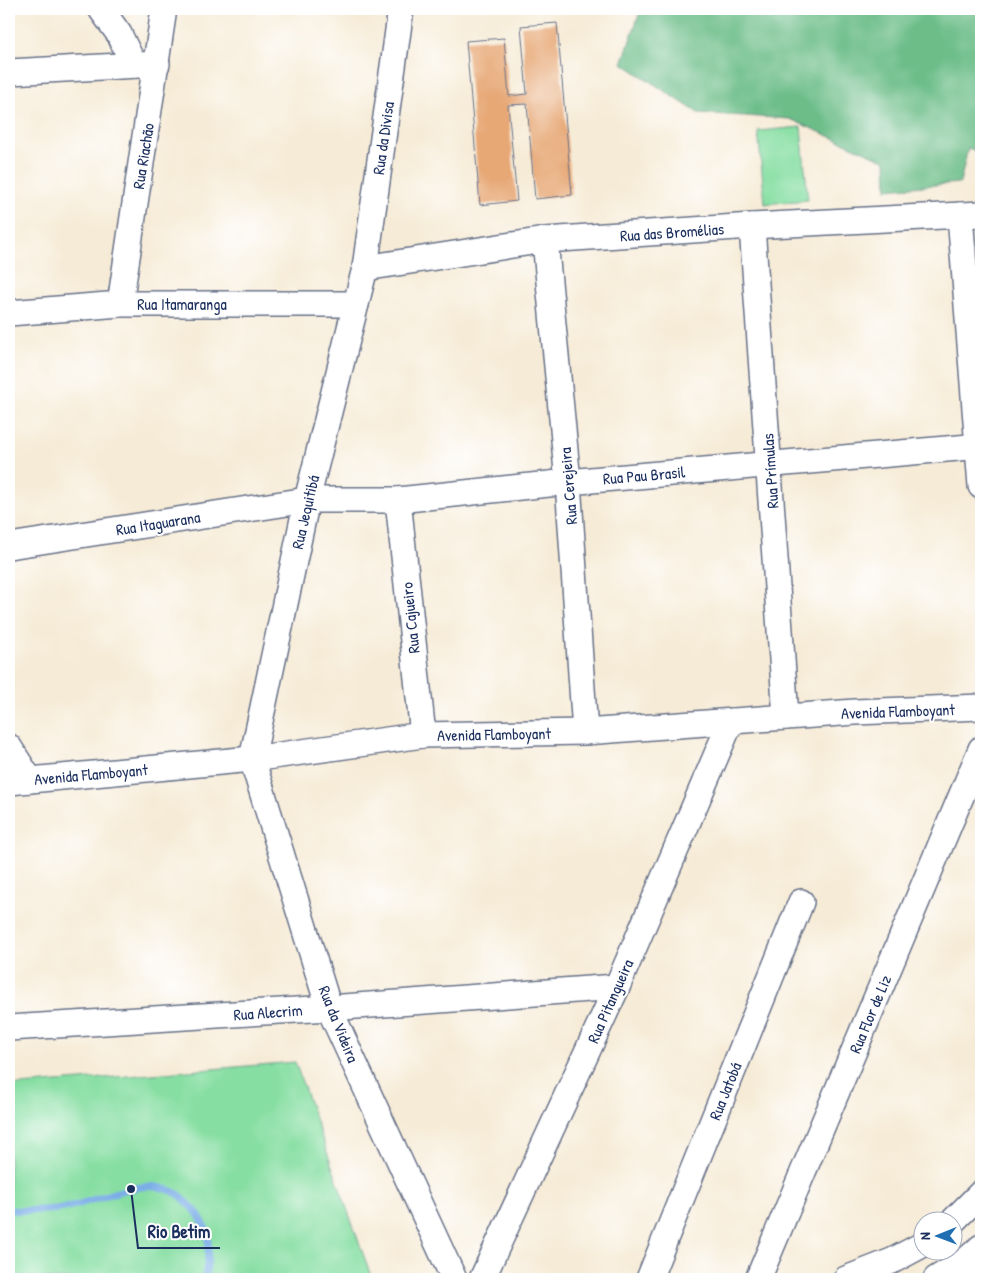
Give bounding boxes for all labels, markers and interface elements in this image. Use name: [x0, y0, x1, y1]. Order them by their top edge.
street label: Rua da Divisa: [367, 100, 399, 176]
street label: Rua Riachão: [127, 121, 159, 191]
street label: Rua das Bromélias: [619, 217, 725, 247]
street label: Rua Itamaranga: [137, 293, 227, 315]
street label: Rua Prímulas: [756, 433, 784, 509]
street label: Rua Cerejeira: [554, 446, 582, 526]
street label: Rua Pau Brasil: [602, 460, 687, 490]
street label: Rua Jequitibá: [286, 473, 324, 551]
street label: Rua Itaguarana: [114, 505, 202, 541]
street label: Rua Cajueiro: [395, 581, 425, 655]
street label: Avenida Flamboyant: [841, 698, 956, 724]
street label: Avenida Flamboyant: [437, 722, 552, 746]
street label: Avenida Flamboyant: [33, 758, 149, 790]
street label: Rua Pitangueira: [582, 956, 638, 1046]
street label: Rua Flor de Liz: [844, 971, 896, 1056]
street label: Rua da Videira: [314, 982, 364, 1066]
street label: Rua Alecrim: [233, 999, 303, 1025]
street label: Rua Jatobá: [703, 1059, 747, 1123]
north arrow: [912, 1210, 962, 1260]
callout: Rio Betim: [138, 1215, 220, 1248]
text: Rio Betim: [148, 1219, 210, 1244]
text: N: [915, 1232, 934, 1240]

